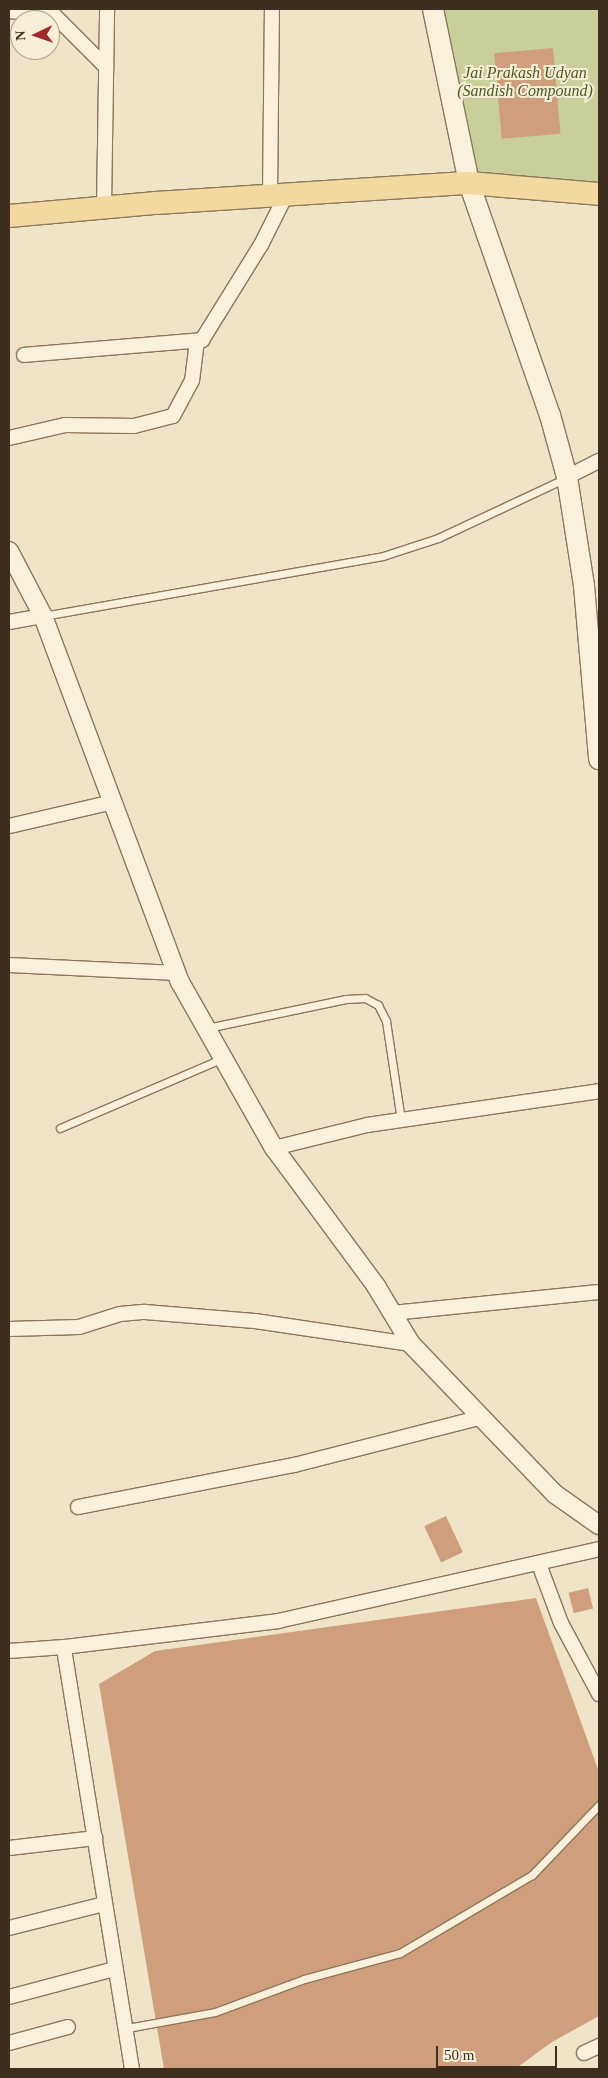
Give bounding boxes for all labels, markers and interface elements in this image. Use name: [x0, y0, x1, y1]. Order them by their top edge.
north arrow: [10, 10, 60, 60]
text: N: [13, 30, 28, 41]
park label: Jai Prakash Udyan (Sandish Compound): [457, 63, 593, 101]
scale bar: [438, 2036, 559, 2068]
text: 50 m: [444, 2047, 474, 2063]

